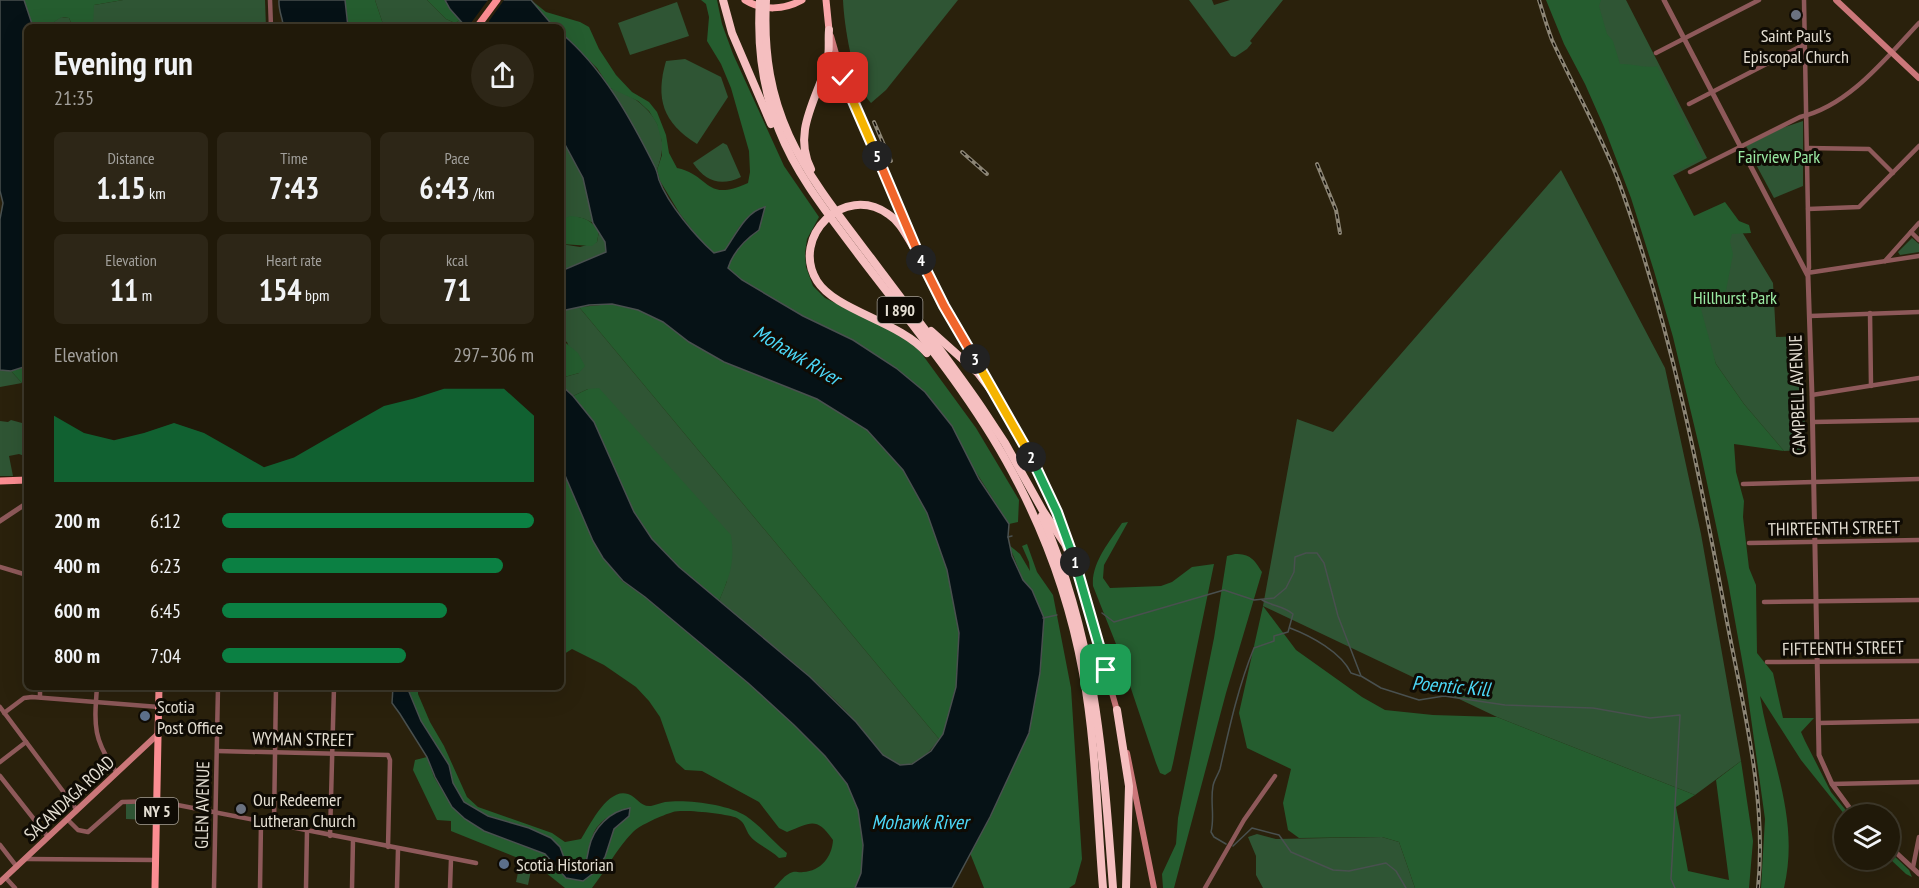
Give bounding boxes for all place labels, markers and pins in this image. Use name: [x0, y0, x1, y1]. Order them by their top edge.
marker: Saint Paul's Episcopal Church: [1789, 8, 1803, 22]
place label: Saint Paul's Episcopal Church: [1743, 24, 1849, 68]
pin: [817, 52, 868, 103]
pin: 5: [862, 141, 892, 171]
pin: 4: [906, 245, 936, 275]
pin: 3: [960, 344, 990, 374]
pin: 2: [1016, 442, 1046, 472]
pin: 1: [1060, 547, 1090, 577]
pin: [1080, 644, 1131, 695]
place label: Scotia Post Office: [157, 695, 223, 739]
marker: Scotia Post Office: [138, 709, 152, 723]
place label: Our Redeemer Lutheran Church: [253, 788, 355, 832]
marker: Our Redeemer Lutheran Church: [234, 802, 248, 816]
place label: Scotia Historian: [516, 853, 614, 876]
marker: Scotia Historian: [497, 857, 511, 871]

